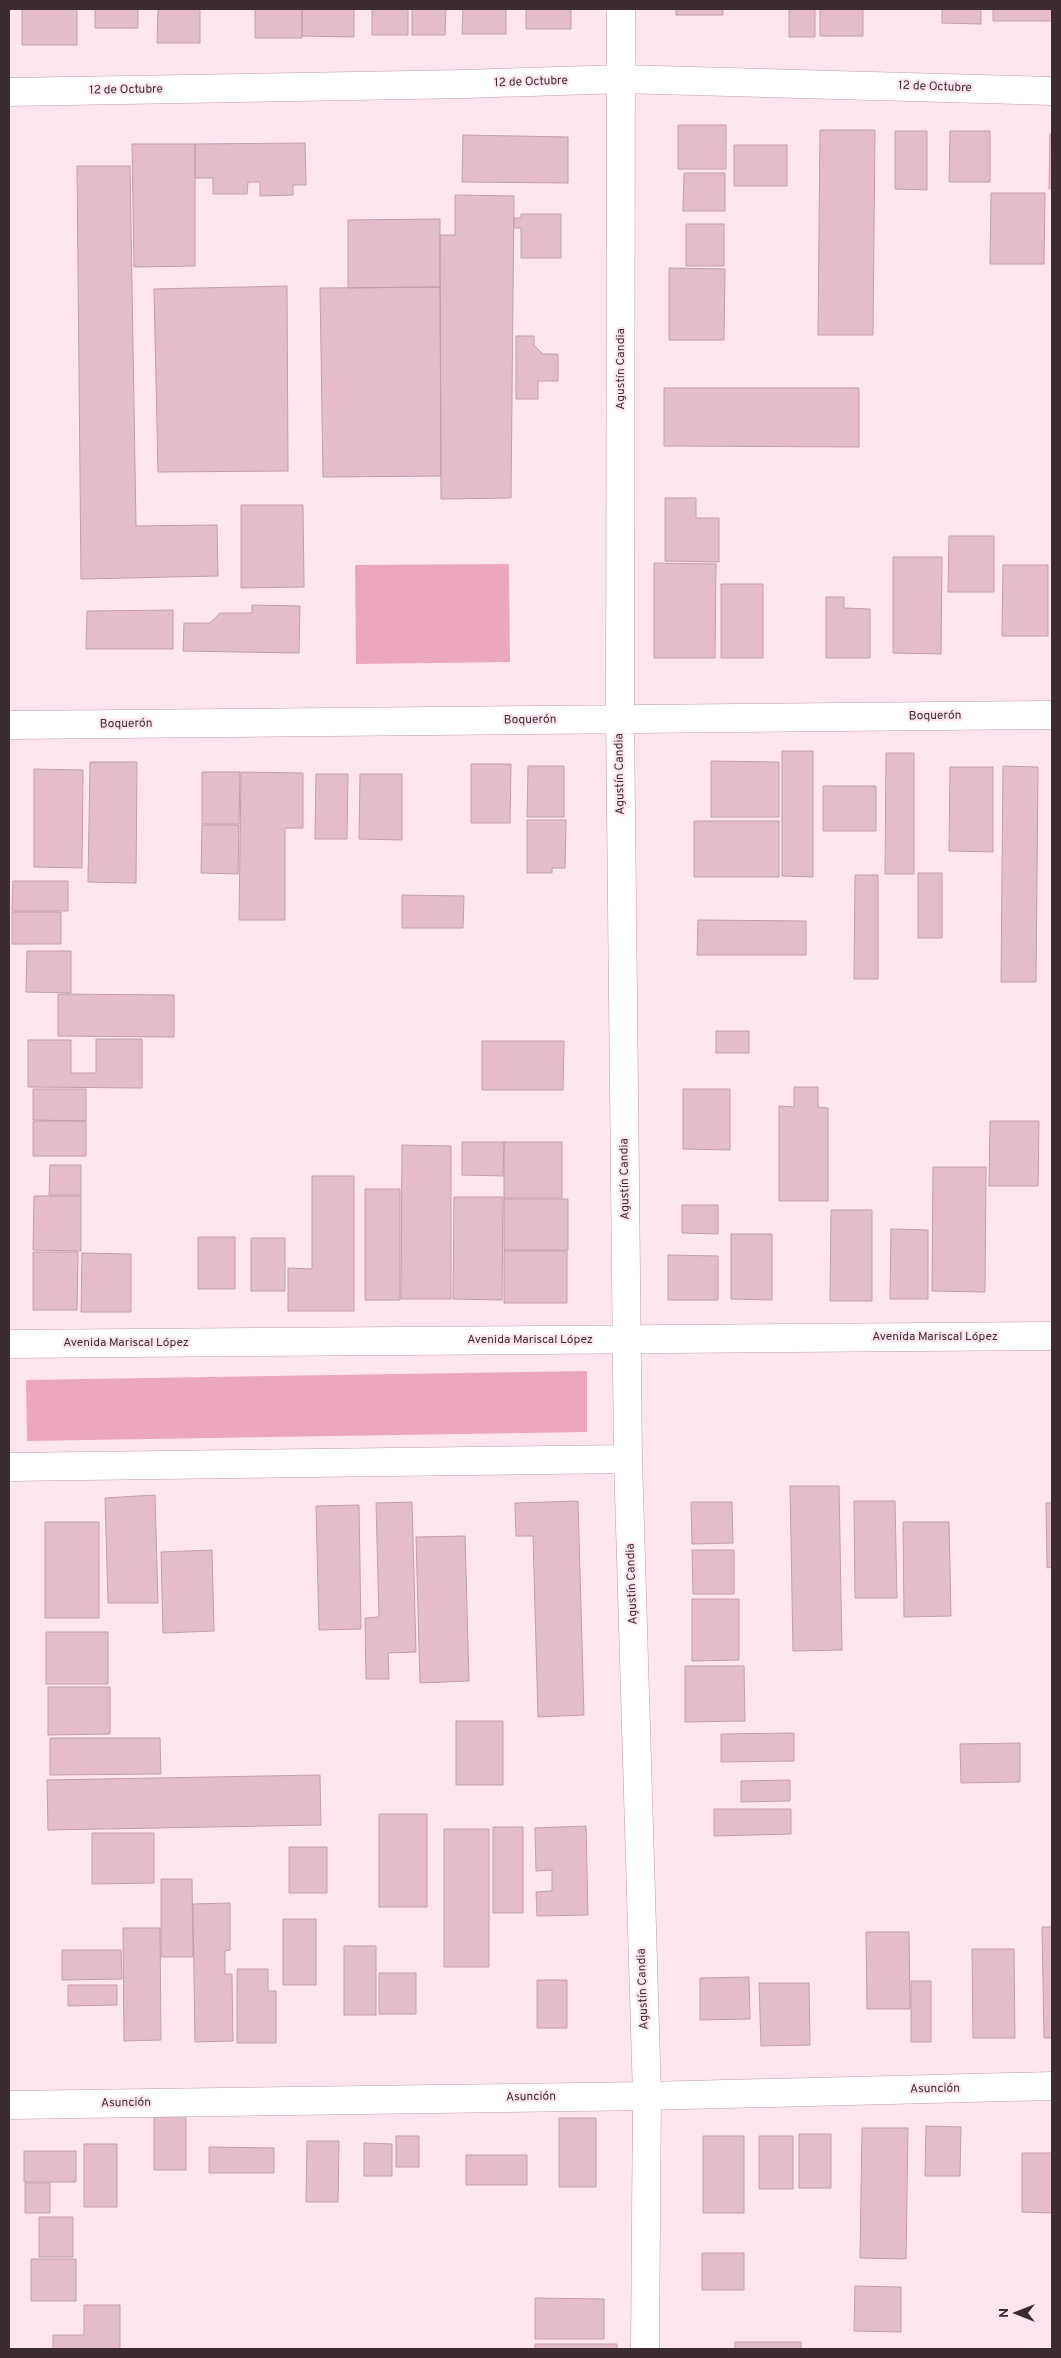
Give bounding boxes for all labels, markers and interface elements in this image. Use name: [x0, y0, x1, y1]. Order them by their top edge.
street label: 12 de Octubre: [494, 73, 568, 91]
street label: 12 de Octubre: [898, 78, 972, 96]
street label: 12 de Octubre: [89, 81, 163, 99]
street label: Agustín Candia: [613, 328, 629, 410]
street label: Boquerón: [909, 708, 961, 724]
street label: Boquerón: [504, 712, 556, 728]
street label: Boquerón: [100, 716, 152, 732]
street label: Agustín Candia: [611, 733, 629, 815]
street label: Agustín Candia: [616, 1138, 634, 1220]
street label: Avenida Mariscal López: [872, 1329, 998, 1345]
street label: Avenida Mariscal López: [467, 1332, 593, 1348]
street label: Avenida Mariscal López: [63, 1335, 189, 1351]
street label: Agustín Candia: [623, 1543, 641, 1625]
street label: Agustín Candia: [634, 1948, 652, 2030]
street label: Asunción: [910, 2081, 960, 2097]
street label: Asunción: [506, 2089, 556, 2105]
street label: Asunción: [101, 2095, 151, 2111]
north arrow: [991, 2288, 1041, 2338]
text: N: [996, 2308, 1013, 2318]

